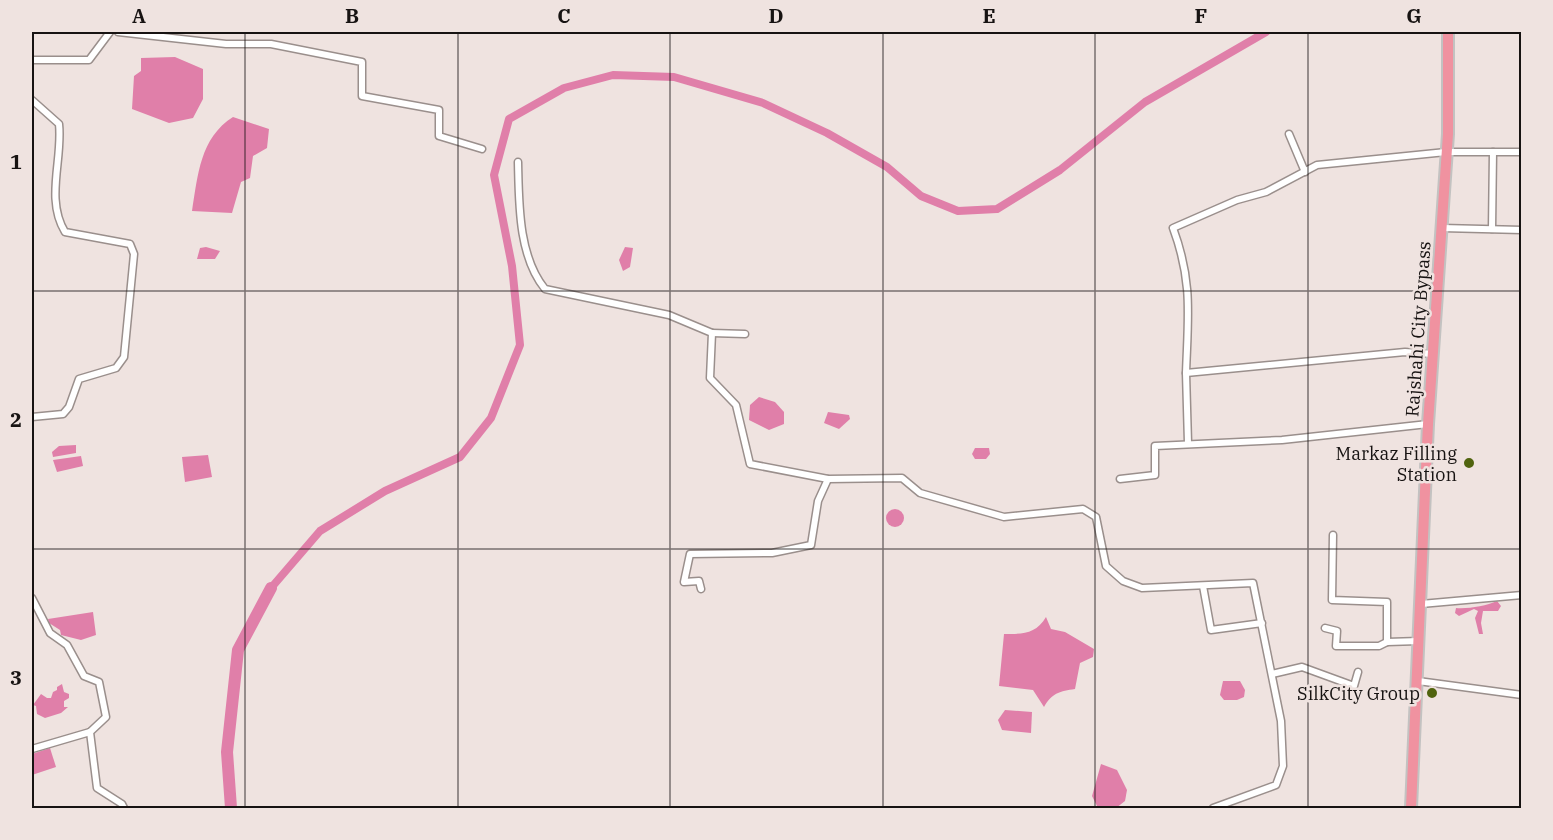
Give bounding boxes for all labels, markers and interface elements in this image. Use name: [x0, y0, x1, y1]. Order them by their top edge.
text: A: [132, 2, 146, 29]
text: B: [345, 2, 359, 29]
text: C: [557, 2, 571, 29]
text: D: [768, 2, 784, 29]
text: E: [982, 2, 996, 29]
text: F: [1195, 2, 1207, 29]
text: G: [1406, 2, 1422, 29]
text: 1: [10, 148, 22, 175]
street label: Rajshahi City Bypass: [1400, 240, 1436, 418]
text: 2: [10, 406, 22, 433]
place label: Markaz Filling Station: [1336, 442, 1457, 486]
marker: Markaz Filling Station: [1462, 456, 1476, 470]
text: 3: [10, 664, 22, 691]
place label: SilkCity Group: [1297, 682, 1420, 705]
marker: SilkCity Group: [1425, 686, 1439, 700]

